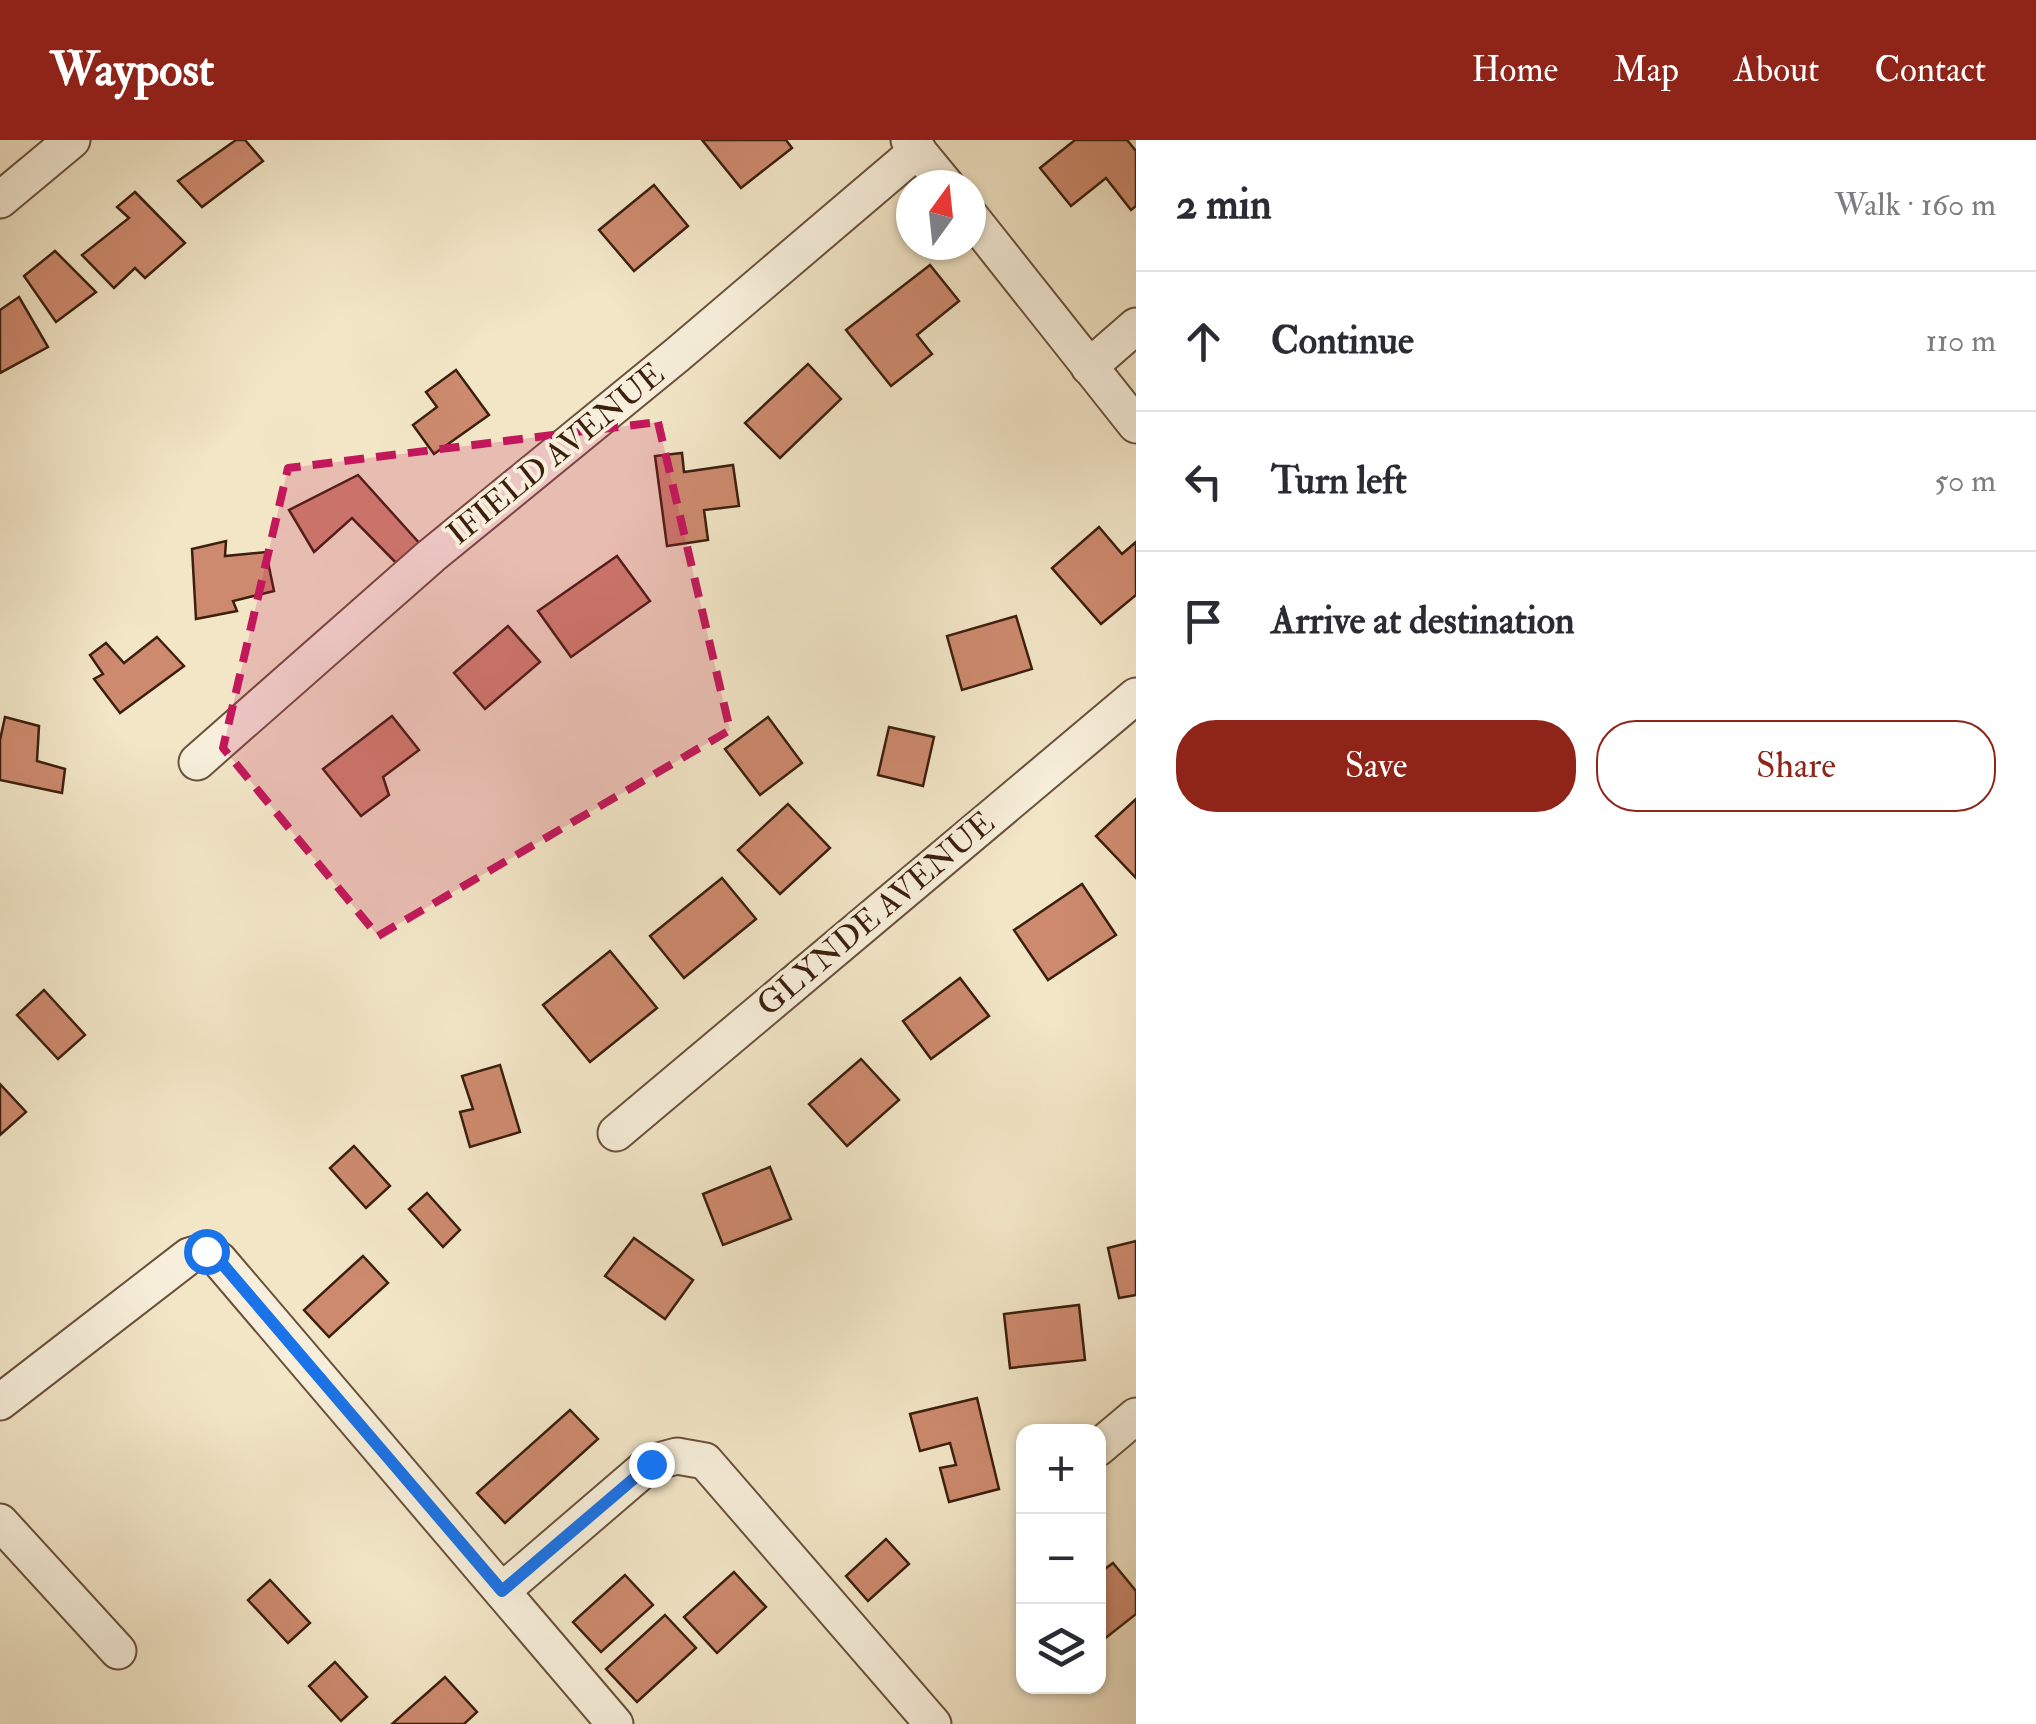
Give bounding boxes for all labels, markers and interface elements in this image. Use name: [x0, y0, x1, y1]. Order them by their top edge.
text: Waypost: [50, 40, 214, 100]
text: Home: [1471, 48, 1558, 92]
text: Map: [1613, 48, 1679, 92]
text: About: [1734, 48, 1819, 92]
text: Contact: [1874, 48, 1986, 92]
north arrow: [896, 170, 986, 260]
text: 2 min: [1176, 179, 1272, 231]
text: Walk · 160 m: [1834, 185, 1996, 225]
icon: ahead: [1176, 314, 1231, 369]
text: Continue: [1271, 317, 1414, 365]
text: 110 m: [1925, 321, 1996, 361]
street label: IFIELD AVENUE: [439, 354, 673, 554]
icon: left: [1176, 454, 1231, 509]
text: Turn left: [1271, 457, 1407, 505]
text: 50 m: [1934, 461, 1996, 501]
icon: arrive: [1176, 594, 1231, 649]
text: Arrive at destination: [1271, 597, 1575, 645]
button: Save: [1176, 720, 1576, 812]
button: Share: [1596, 720, 1996, 812]
street label: GLYNDE AVENUE: [749, 803, 1003, 1025]
route start: [184, 1229, 230, 1275]
map controls: [1016, 1424, 1106, 1694]
button: +: [1016, 1424, 1106, 1514]
route end: [629, 1442, 675, 1488]
button: −: [1016, 1514, 1106, 1604]
button: layers: [1016, 1604, 1106, 1694]

